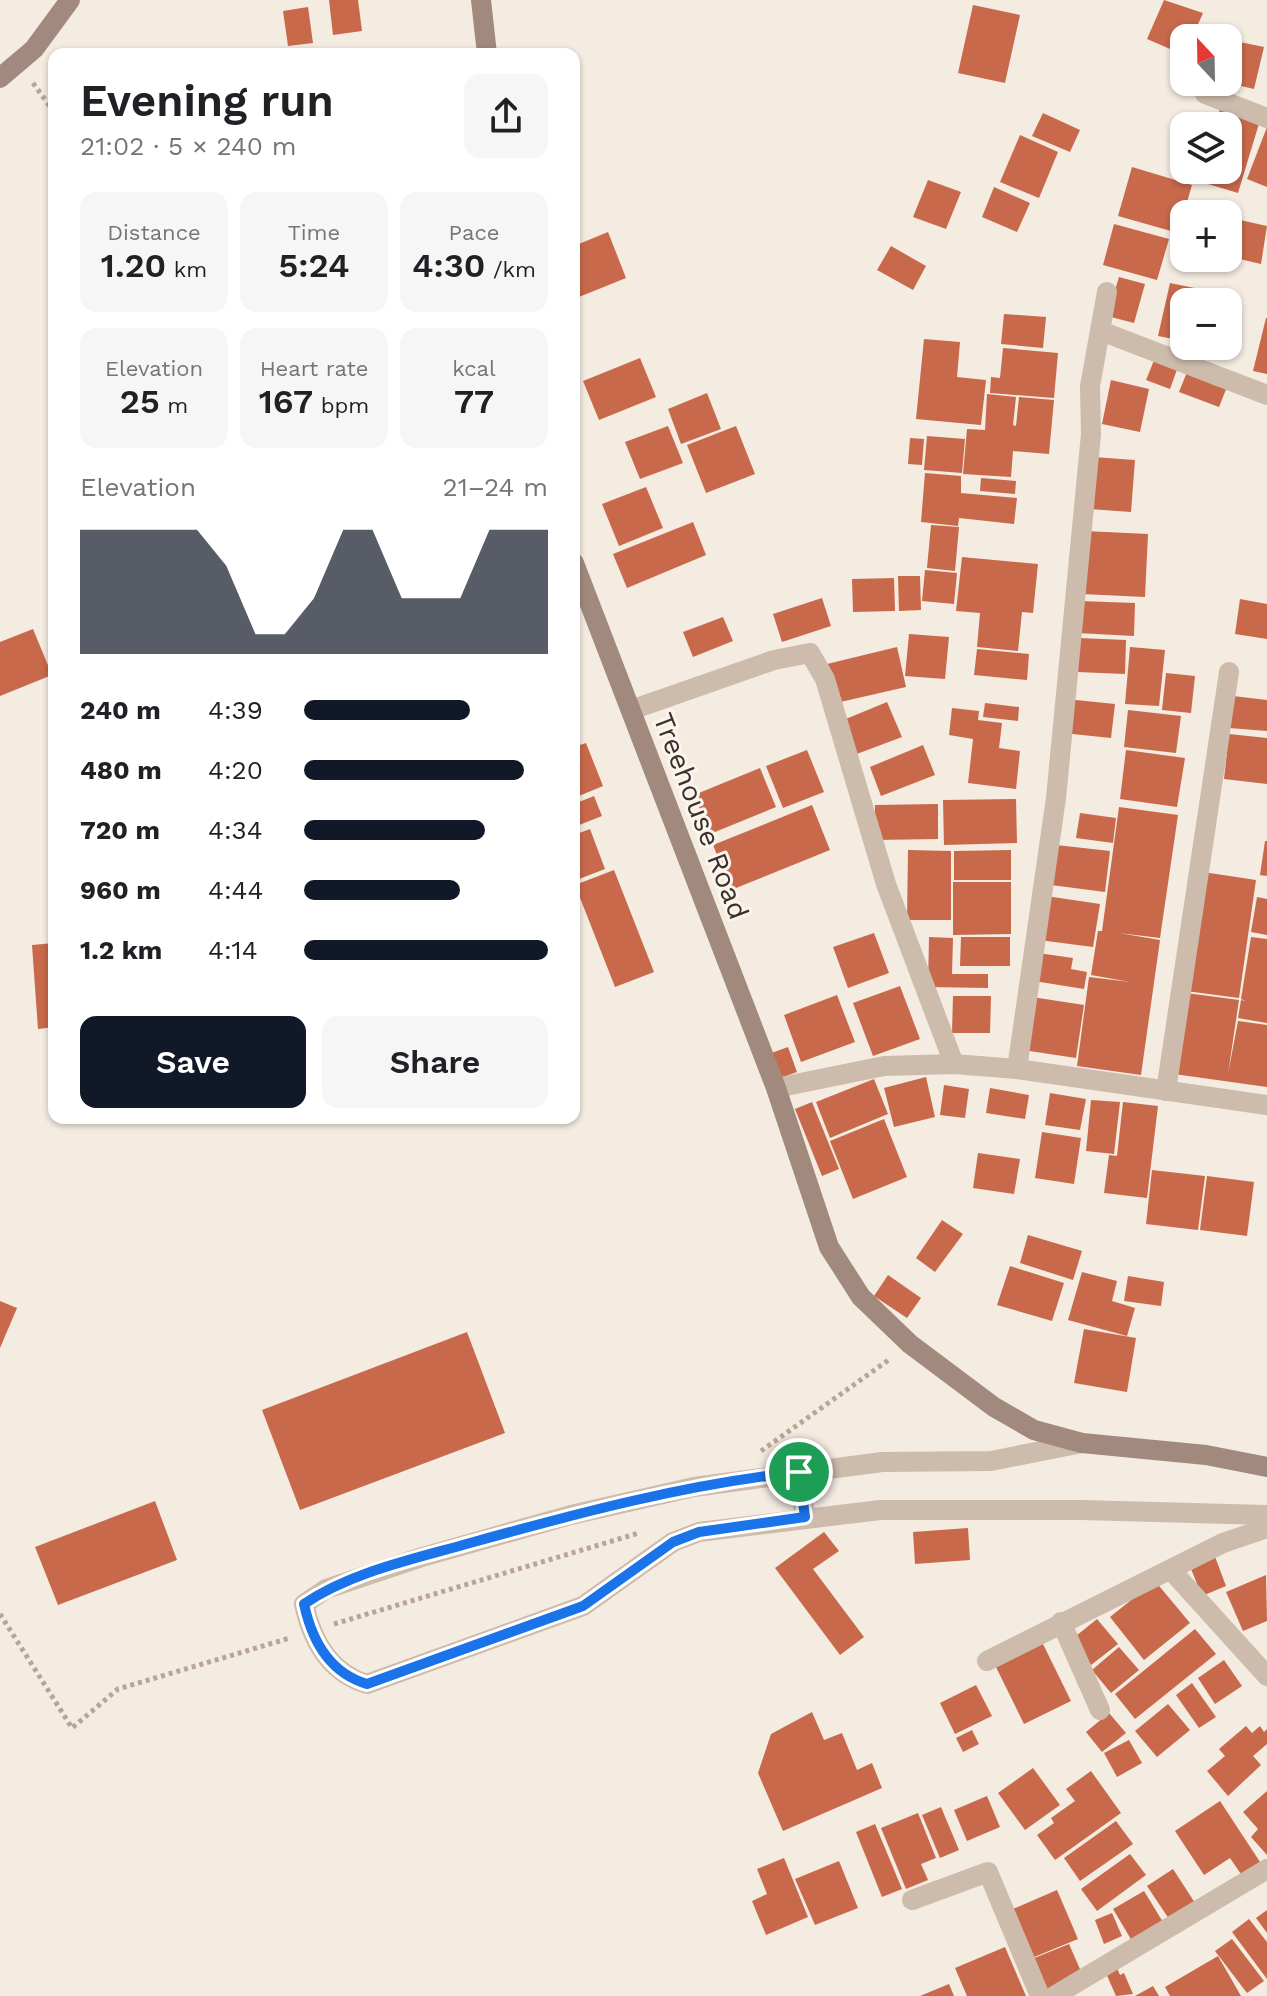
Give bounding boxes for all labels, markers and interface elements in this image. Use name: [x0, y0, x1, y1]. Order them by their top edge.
north arrow: [1170, 24, 1242, 96]
map controls: [1170, 24, 1242, 360]
button: share: [464, 74, 548, 158]
text: Evening run: [80, 75, 334, 127]
button: layers: [1170, 112, 1242, 184]
text: 21:02 · 5 × 240 m: [80, 131, 297, 161]
button: +: [1170, 200, 1242, 272]
text: Distance: [107, 220, 201, 245]
text: Time: [288, 220, 340, 245]
text: Pace: [449, 220, 499, 245]
text: 1.20: [101, 245, 166, 285]
text: 5:24: [279, 245, 349, 285]
text: 4:30: [412, 245, 485, 285]
text: km: [166, 257, 207, 282]
text: /km: [485, 257, 536, 282]
button: −: [1170, 288, 1242, 360]
text: Elevation: [105, 356, 203, 381]
text: Heart rate: [260, 356, 368, 381]
text: kcal: [452, 356, 496, 381]
text: 25: [120, 381, 160, 421]
text: 167: [259, 381, 313, 421]
text: 77: [454, 381, 494, 421]
text: m: [160, 393, 188, 418]
text: bpm: [313, 393, 369, 418]
text: Elevation: [80, 472, 196, 502]
text: 21–24 m: [443, 472, 548, 502]
text: 240 m: [80, 695, 161, 725]
text: 4:39: [208, 695, 263, 725]
street label: Treehouse Road: [646, 708, 756, 924]
text: 480 m: [80, 755, 162, 785]
text: 4:20: [208, 755, 263, 785]
text: 720 m: [80, 815, 160, 845]
text: 4:34: [208, 815, 263, 845]
text: 960 m: [80, 875, 161, 905]
text: 4:44: [208, 875, 263, 905]
text: 1.2 km: [80, 935, 162, 965]
text: 4:14: [208, 935, 258, 965]
button: Save: [80, 1016, 306, 1108]
button: Share: [322, 1016, 548, 1108]
pin: [765, 1438, 833, 1506]
icon: arrive: [777, 1450, 821, 1494]

